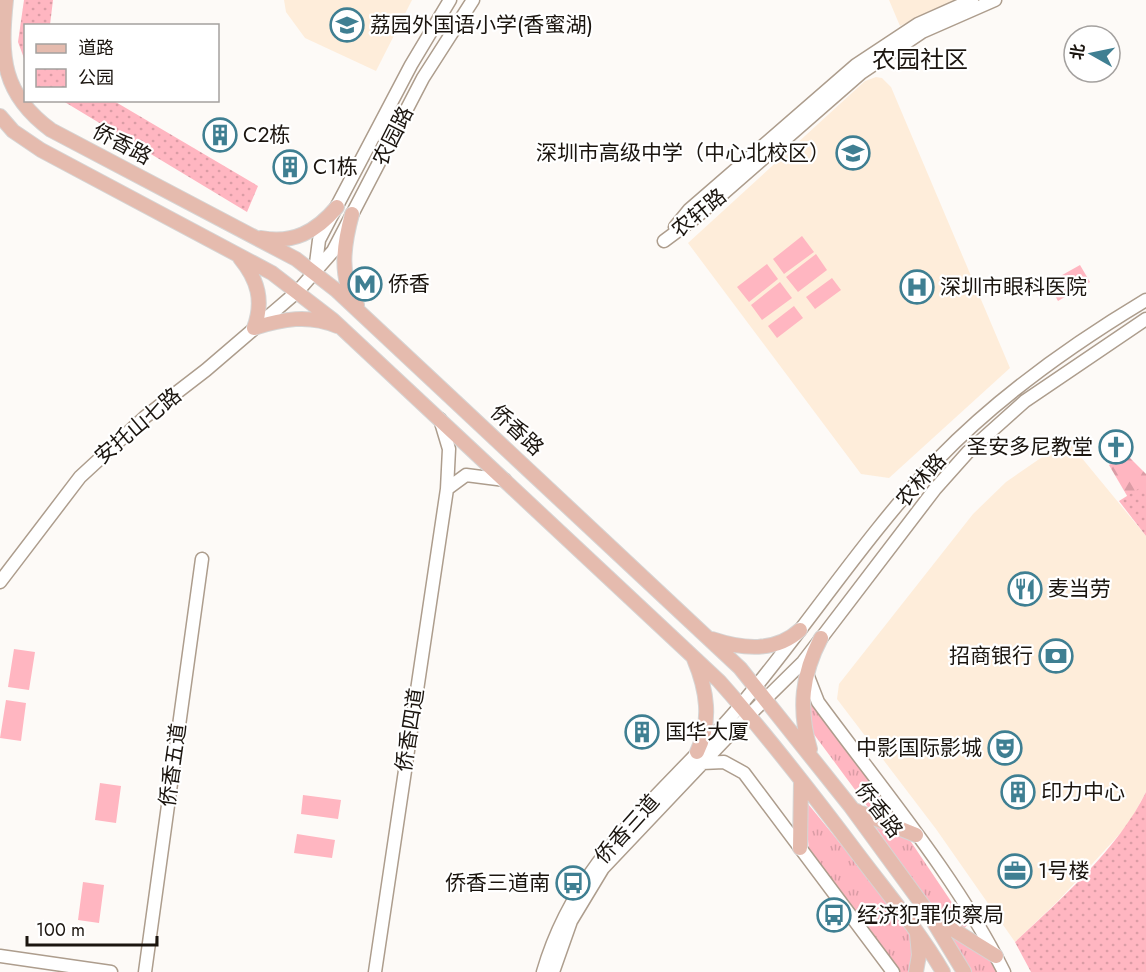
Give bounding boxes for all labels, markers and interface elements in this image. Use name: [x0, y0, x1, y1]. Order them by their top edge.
school or university icon: 荔园外国语小学(香蜜湖): [329, 7, 365, 43]
place label: 荔园外国语小学(香蜜湖): [370, 10, 593, 40]
legend: [24, 24, 219, 102]
north arrow: [1062, 24, 1122, 84]
text: 道路: [78, 35, 114, 61]
district label: 农园社区: [872, 42, 968, 77]
text: 北: [1065, 42, 1090, 61]
text: 公园: [78, 65, 114, 91]
street label: 农园路: [365, 101, 421, 171]
street label: 侨香路: [87, 116, 157, 172]
building icon: C2栋: [202, 117, 238, 153]
place label: C2栋: [243, 120, 290, 150]
school or university icon: 深圳市高级中学（中心北校区）: [835, 135, 871, 171]
place label: 深圳市高级中学（中心北校区）: [536, 138, 830, 168]
building icon: C1栋: [272, 149, 308, 185]
place label: C1栋: [313, 152, 358, 182]
street label: 农轩路: [665, 182, 733, 244]
metro station icon: 侨香: [347, 266, 383, 302]
place label: 侨香: [388, 269, 430, 299]
hospital icon: 深圳市眼科医院: [899, 269, 935, 305]
place label: 深圳市眼科医院: [940, 272, 1087, 302]
street label: 安托山七路: [88, 381, 188, 471]
street label: 侨香路: [484, 398, 550, 462]
church icon: 圣安多尼教堂: [1098, 429, 1134, 465]
place label: 圣安多尼教堂: [967, 432, 1093, 462]
street label: 农林路: [889, 446, 953, 514]
restaurant icon: 麦当劳: [1007, 571, 1043, 607]
place label: 麦当劳: [1048, 574, 1111, 604]
bank icon: 招商银行: [1038, 638, 1074, 674]
place label: 招商银行: [949, 641, 1033, 671]
street label: 侨香四道: [389, 686, 431, 774]
building icon: 国华大厦: [624, 714, 660, 750]
place label: 国华大厦: [665, 717, 749, 747]
street label: 侨香五道: [152, 721, 194, 809]
theatre icon: 中影国际影城: [987, 730, 1023, 766]
place label: 中影国际影城: [856, 733, 982, 763]
building icon: 印力中心: [1000, 774, 1036, 810]
street label: 侨香路: [848, 776, 910, 844]
place label: 印力中心: [1041, 777, 1125, 807]
street label: 侨香三道: [588, 788, 666, 870]
office icon: 1号楼: [997, 853, 1033, 889]
place label: 1号楼: [1038, 856, 1089, 886]
bus stop icon: 侨香三道南: [555, 865, 591, 901]
place label: 侨香三道南: [445, 868, 550, 898]
bus stop icon: 经济犯罪侦察局: [816, 897, 852, 933]
place label: 经济犯罪侦察局: [857, 900, 1004, 930]
scale bar: [27, 909, 158, 947]
text: 100 m: [36, 917, 85, 943]

